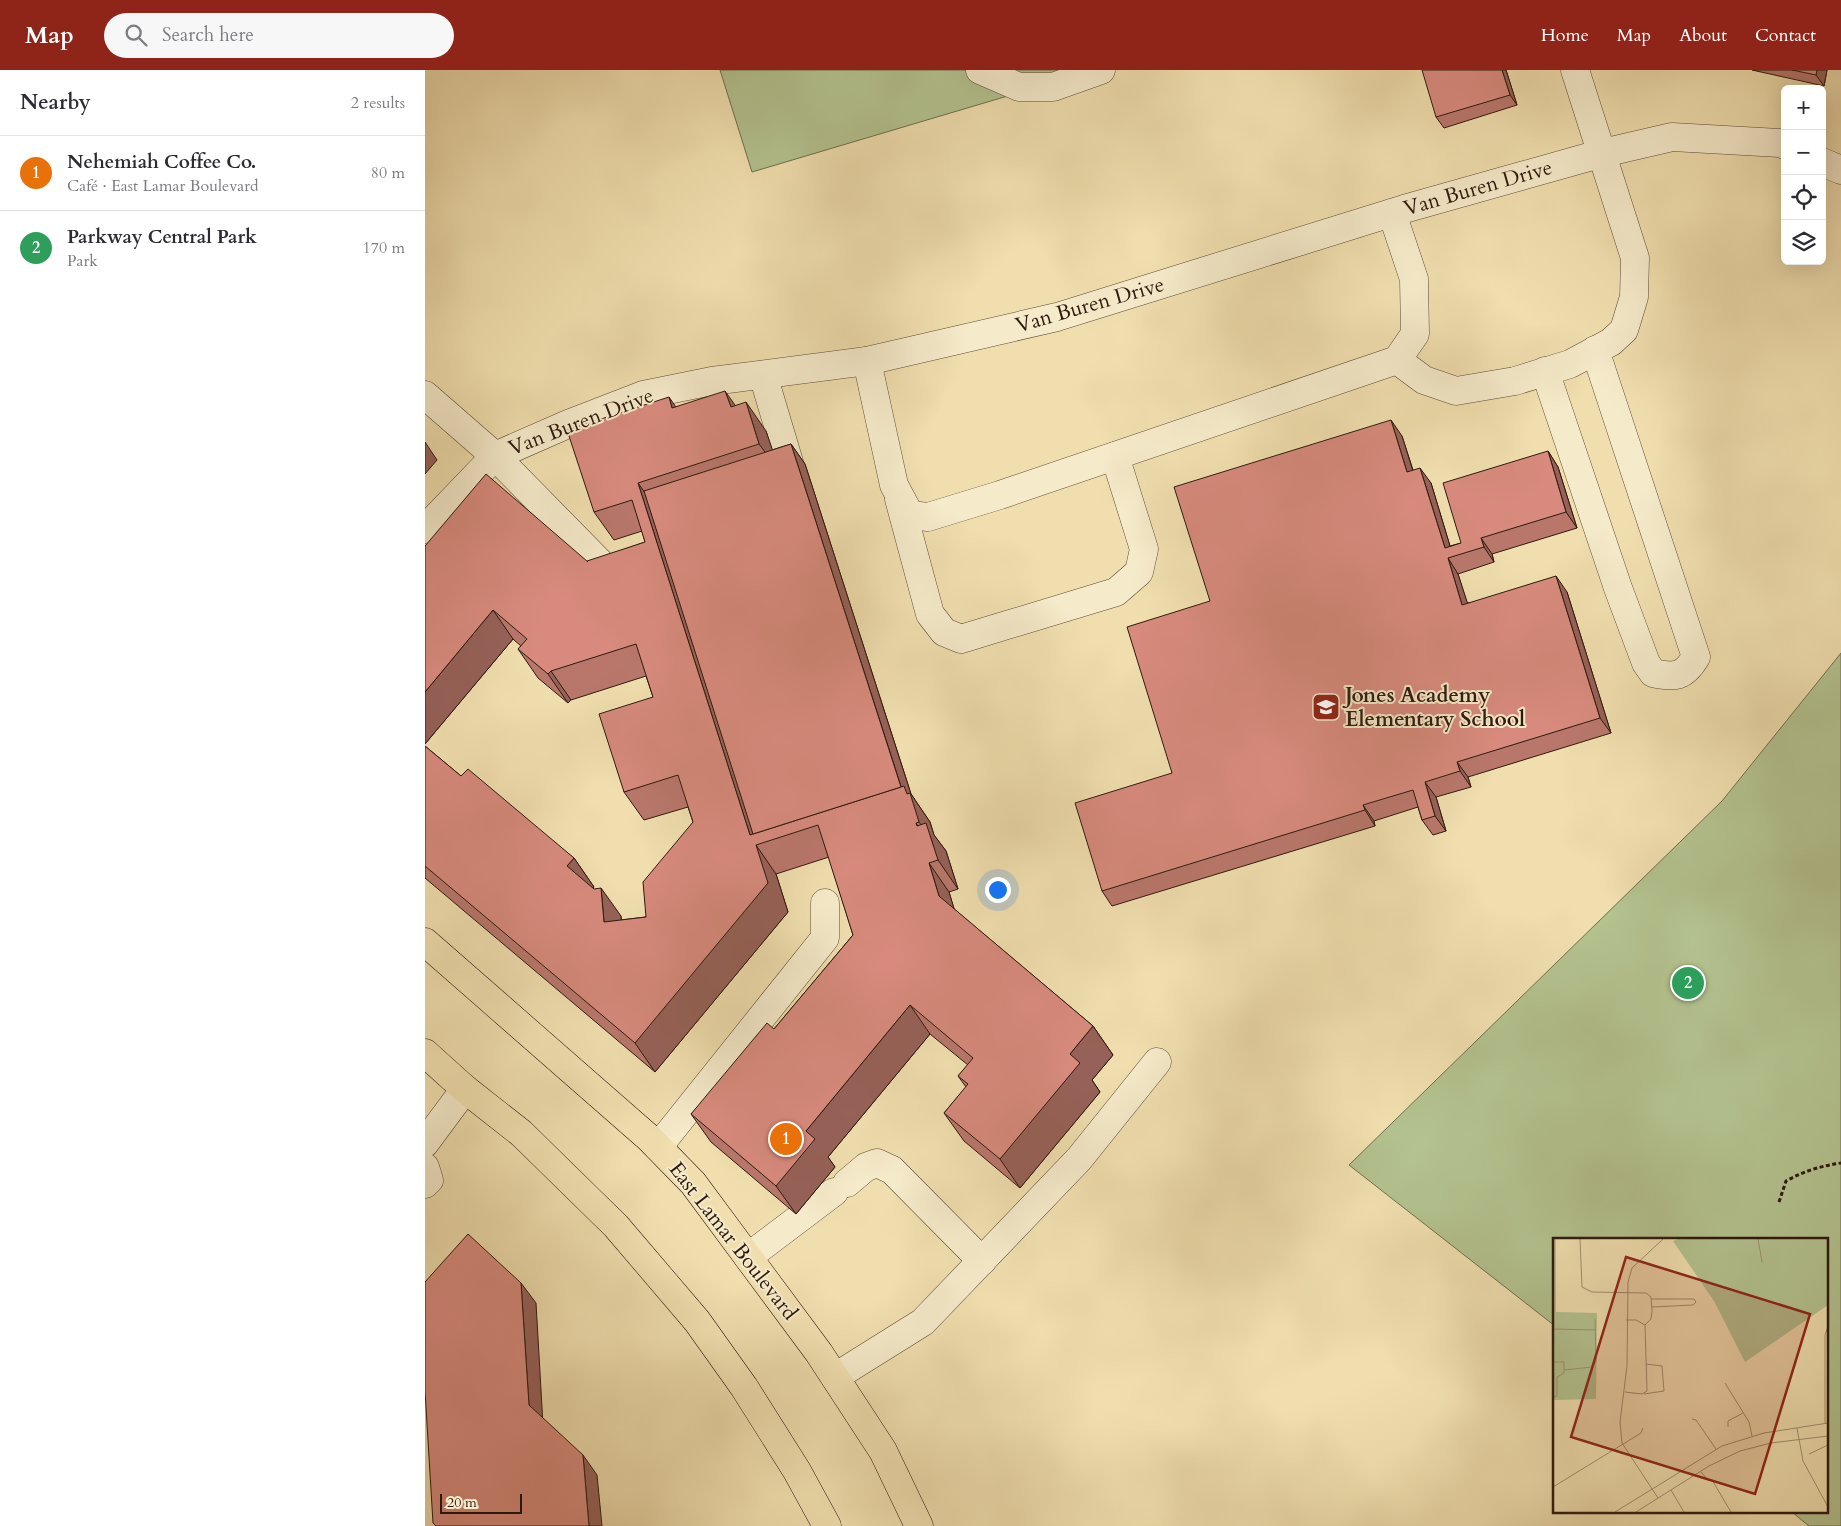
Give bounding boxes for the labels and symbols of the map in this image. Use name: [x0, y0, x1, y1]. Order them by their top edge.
street label: Van Buren Drive: [1400, 153, 1556, 223]
street label: Van Buren Drive: [1012, 270, 1168, 340]
street label: Van Buren Drive: [504, 381, 658, 463]
place label: Jones Academy Elementary School: [1342, 681, 1525, 734]
school or university icon: Jones Academy Elementary School: [1311, 692, 1341, 722]
your location: [985, 877, 1011, 903]
pin: 2: [1672, 964, 1704, 1002]
pin: 1: [770, 1120, 802, 1158]
street label: East Lamar Boulevard: [662, 1156, 804, 1326]
inset map: [1553, 1238, 1829, 1514]
scale bar: [440, 1491, 523, 1514]

